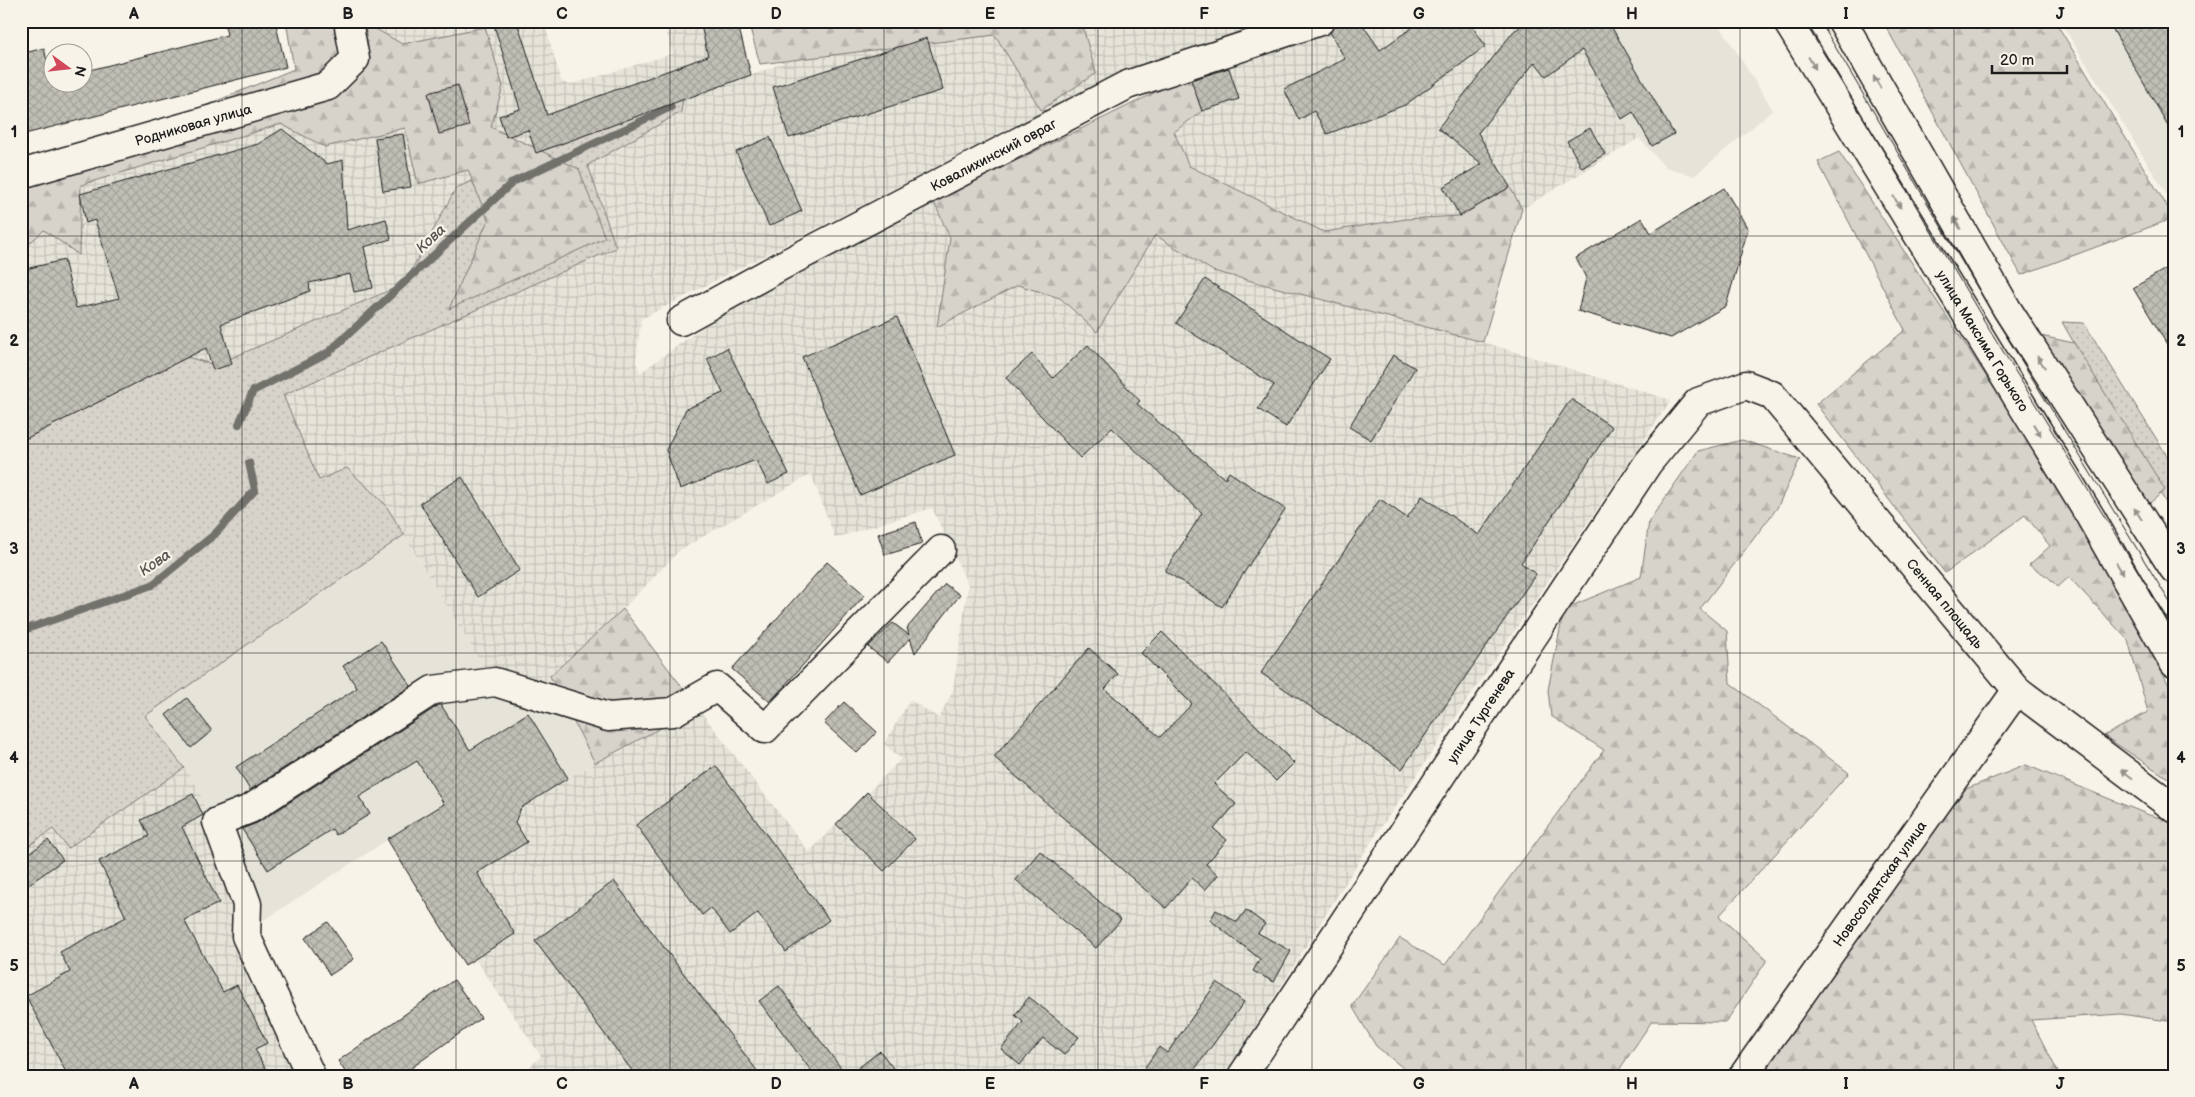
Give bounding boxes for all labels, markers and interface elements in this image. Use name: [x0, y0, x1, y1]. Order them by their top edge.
text: A: [128, 5, 139, 24]
text: B: [342, 5, 354, 24]
text: C: [556, 5, 568, 24]
text: D: [770, 5, 782, 24]
text: E: [985, 5, 995, 24]
text: F: [1199, 5, 1209, 24]
text: G: [1413, 5, 1425, 24]
text: H: [1626, 5, 1638, 24]
text: I: [1843, 5, 1849, 24]
text: J: [2056, 5, 2065, 24]
north arrow: [42, 42, 92, 92]
scale bar: [1992, 42, 2068, 74]
text: 20 m: [2000, 51, 2034, 70]
one-way arrow: [1808, 56, 1817, 69]
text: N: [71, 64, 90, 79]
one-way arrow: [1872, 75, 1881, 88]
street label: Родниковая улица: [133, 100, 254, 149]
street label: Ковалихинский овраг: [928, 115, 1060, 195]
text: 1: [11, 123, 17, 142]
text: 1: [2178, 123, 2184, 142]
one-way arrow: [1893, 195, 1902, 208]
one-way arrow: [1953, 216, 1962, 229]
water label: Кова: [412, 220, 450, 258]
street label: улица Максима Горького: [1933, 267, 2032, 415]
text: 2: [9, 332, 19, 351]
text: 2: [2176, 332, 2186, 351]
one-way arrow: [2036, 356, 2045, 369]
one-way arrow: [2032, 423, 2042, 436]
one-way arrow: [2133, 507, 2143, 520]
text: 3: [9, 540, 19, 559]
text: 3: [2176, 540, 2186, 559]
water label: Кова: [136, 545, 175, 581]
street label: Сенная площадь: [1903, 555, 1987, 652]
one-way arrow: [2116, 562, 2125, 576]
street label: улица Тургенева: [1443, 665, 1518, 766]
text: 4: [9, 749, 19, 768]
text: 4: [2176, 749, 2186, 768]
one-way arrow: [2120, 769, 2134, 779]
street label: Новосолдатская улица: [1829, 817, 1930, 950]
text: 5: [9, 957, 19, 976]
text: 5: [2176, 957, 2186, 976]
text: A: [128, 1075, 139, 1094]
text: B: [342, 1075, 354, 1094]
text: C: [556, 1075, 568, 1094]
text: D: [770, 1075, 782, 1094]
text: E: [985, 1075, 995, 1094]
text: F: [1199, 1075, 1209, 1094]
text: G: [1413, 1075, 1425, 1094]
text: H: [1626, 1075, 1638, 1094]
text: I: [1843, 1075, 1849, 1094]
text: J: [2056, 1075, 2065, 1094]

